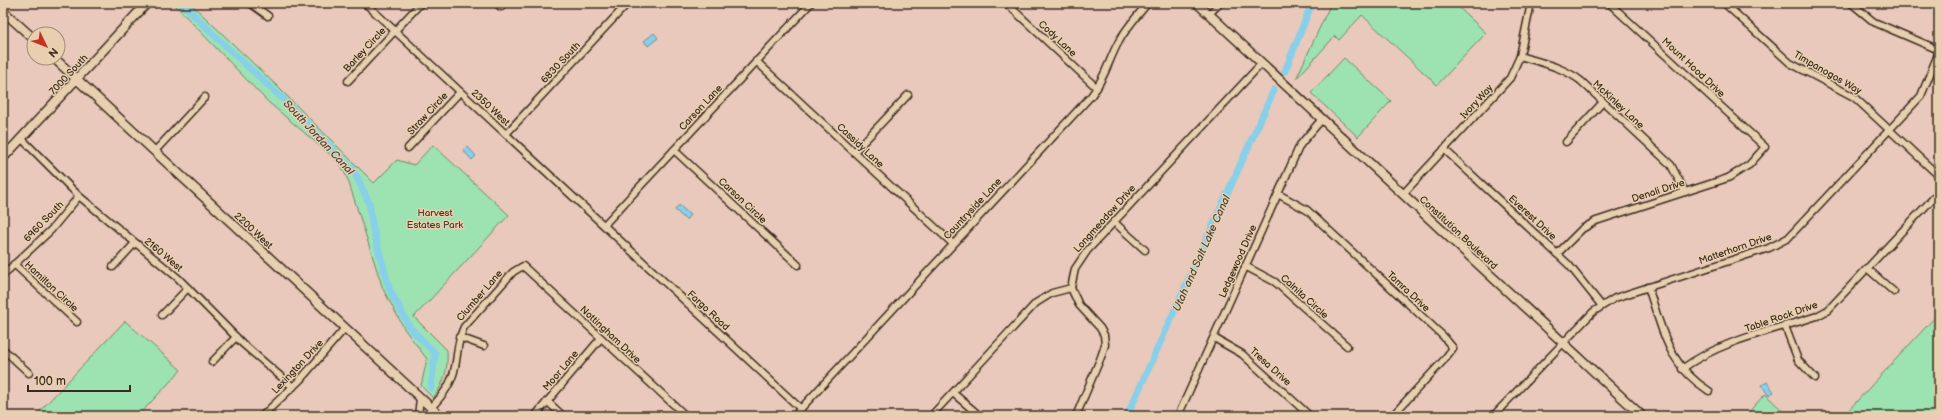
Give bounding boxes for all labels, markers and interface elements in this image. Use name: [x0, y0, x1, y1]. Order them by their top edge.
street label: Cody Lane: [1036, 18, 1079, 59]
street label: Barley Circle: [341, 25, 389, 75]
north arrow: [26, 26, 66, 66]
street label: Mount Hood Drive: [1659, 35, 1727, 100]
street label: 6830 South: [539, 39, 583, 86]
text: N: [45, 45, 61, 60]
street label: Timpanogos Way: [1791, 49, 1864, 97]
street label: 7000 South: [47, 52, 91, 97]
street label: McKinley Lane: [1590, 78, 1646, 132]
street label: Carson Lane: [677, 82, 725, 133]
street label: Ivory Way: [1458, 82, 1496, 121]
street label: 2350 West: [469, 87, 512, 129]
street label: Straw Circle: [405, 90, 451, 137]
water label: South Jordan Canal: [280, 97, 357, 178]
street label: Cassidy Lane: [834, 121, 886, 171]
street label: Carson Circle: [716, 175, 769, 226]
street label: Countryside Lane: [941, 175, 1004, 242]
street label: Denali Drive: [1630, 177, 1686, 205]
street label: Longmeadow Drive: [1071, 182, 1138, 255]
water label: Utah and Salt Lake Canal: [1170, 193, 1233, 313]
street label: Constitution Boulevard: [1417, 193, 1500, 272]
street label: Everest Drive: [1506, 193, 1559, 243]
street label: 6960 South: [21, 198, 66, 245]
park label: Harvest Estates Park: [407, 207, 463, 231]
street label: 2200 West: [232, 210, 275, 252]
street label: Ledgewood Drive: [1216, 223, 1259, 300]
street label: Matterhorn Drive: [1697, 231, 1773, 267]
street label: 2160 West: [142, 235, 185, 274]
street label: Hamilton Circle: [22, 259, 81, 315]
street label: Clumber Lane: [454, 268, 505, 324]
street label: Tamra Drive: [1384, 269, 1432, 315]
street label: Calnita Circle: [1278, 272, 1331, 321]
street label: Fargo Road: [685, 288, 732, 333]
street label: Table Rock Drive: [1743, 299, 1819, 335]
street label: Nottingham Drive: [577, 304, 643, 366]
street label: Lexington Drive: [269, 337, 326, 396]
street label: Tresa Drive: [1247, 345, 1294, 389]
street label: Moor Lane: [540, 348, 581, 393]
scale bar: [28, 367, 130, 393]
text: 100 m: [34, 374, 66, 389]

